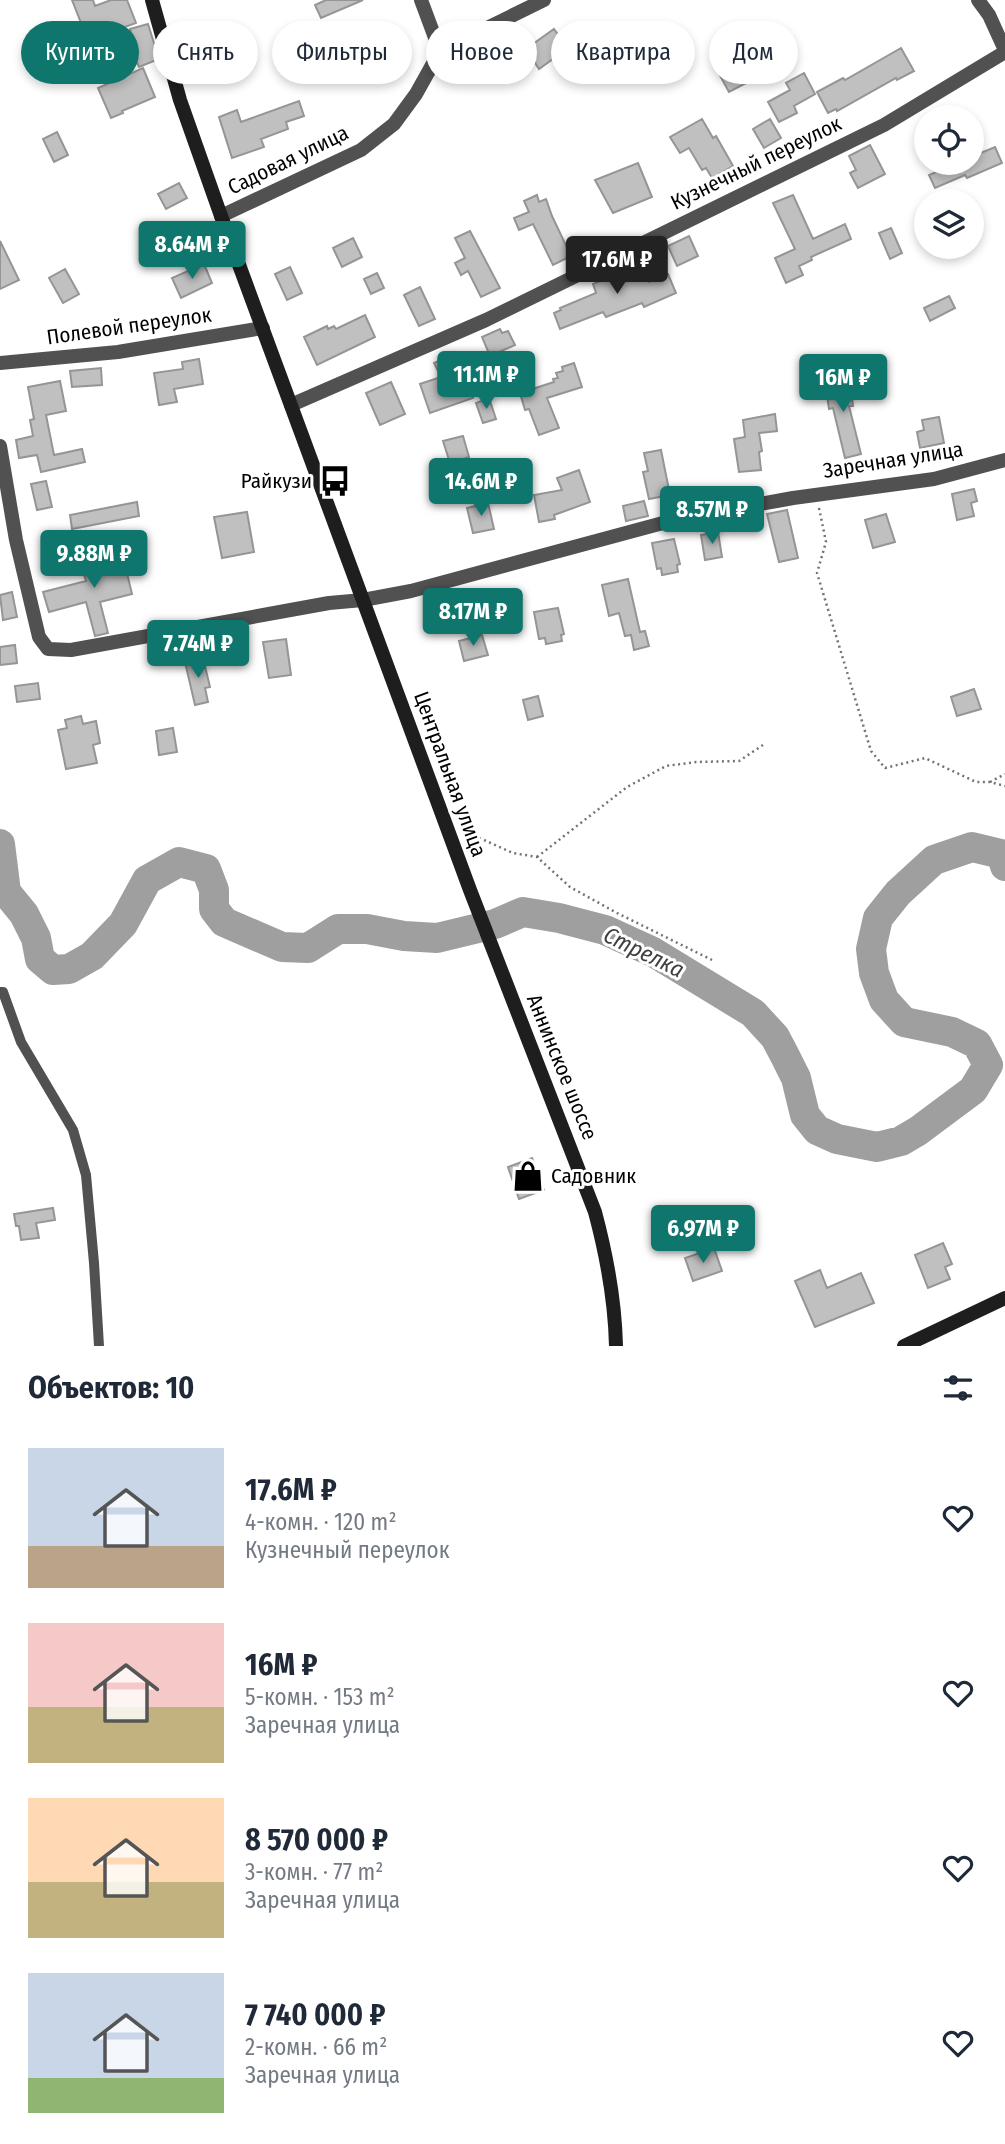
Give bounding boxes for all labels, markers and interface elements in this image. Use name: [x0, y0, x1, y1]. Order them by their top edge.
chip: Купить: [21, 21, 139, 84]
chip: Снять: [153, 21, 258, 84]
chip: Фильтры: [272, 21, 412, 84]
chip: Новое: [426, 21, 537, 84]
chip: Квартира: [551, 21, 695, 84]
chip: Дом: [709, 21, 798, 84]
map controls: [914, 105, 984, 259]
button: locate: [914, 105, 984, 175]
street label: Кузнечный переулок: [666, 110, 846, 216]
street label: Садовая улица: [223, 120, 353, 200]
button: layers: [914, 189, 984, 259]
pin: 8.64M ₽: [127, 222, 257, 281]
text: 8.64M ₽: [155, 230, 229, 258]
pin: 17.6M ₽: [552, 236, 682, 296]
text: 17.6M ₽: [582, 245, 652, 273]
street label: Полевой переулок: [45, 302, 213, 350]
pin: 11.1M ₽: [421, 352, 551, 411]
pin: 16M ₽: [794, 354, 892, 414]
text: 11.1M ₽: [453, 360, 519, 388]
text: 16M ₽: [815, 363, 871, 391]
street label: Заречная улица: [821, 436, 965, 484]
pin: 14.6M ₽: [416, 458, 546, 518]
bus stop icon: Райкузи: [318, 464, 352, 498]
text: 14.6M ₽: [445, 467, 517, 495]
place label: Райкузи: [241, 468, 312, 494]
pin: 8.57M ₽: [647, 486, 777, 546]
text: 8.57M ₽: [676, 495, 748, 523]
pin: 9.88M ₽: [29, 530, 159, 590]
text: 9.88M ₽: [56, 539, 132, 567]
pin: 8.17M ₽: [408, 588, 538, 648]
text: 8.17M ₽: [439, 597, 507, 625]
pin: 7.74M ₽: [133, 620, 263, 680]
text: 7.74M ₽: [163, 629, 233, 657]
street label: Центральная улица: [408, 688, 492, 860]
water label: Стрелка: [599, 920, 689, 984]
street label: Аннинское шоссе: [521, 990, 603, 1144]
shop icon: Садовник: [511, 1159, 545, 1193]
place label: Садовник: [551, 1163, 636, 1189]
pin: 6.97M ₽: [638, 1206, 768, 1265]
text: 6.97M ₽: [667, 1214, 739, 1242]
icon: filters: [939, 1369, 977, 1407]
text: Объектов: 10: [28, 1370, 195, 1406]
text: 17.6M ₽: [245, 1472, 337, 1508]
icon: home: [84, 1476, 168, 1560]
icon: heart: [939, 1499, 977, 1537]
text: 4-комн. · 120 m²: [245, 1508, 397, 1536]
text: Кузнечный переулок: [245, 1536, 449, 1564]
text: 16M ₽: [245, 1647, 317, 1683]
icon: home: [84, 1651, 168, 1735]
icon: heart: [939, 1674, 977, 1712]
text: 5-комн. · 153 m²: [245, 1683, 395, 1711]
text: Заречная улица: [245, 1711, 400, 1739]
text: 8 570 000 ₽: [245, 1822, 388, 1858]
icon: home: [84, 1826, 168, 1910]
icon: heart: [939, 1849, 977, 1887]
text: 3-комн. · 77 m²: [245, 1858, 383, 1886]
text: Заречная улица: [245, 1886, 400, 1914]
text: 7 740 000 ₽: [245, 1997, 386, 2033]
icon: home: [84, 2001, 168, 2085]
icon: heart: [939, 2024, 977, 2062]
text: 2-комн. · 66 m²: [245, 2033, 387, 2061]
text: Заречная улица: [245, 2061, 400, 2089]

